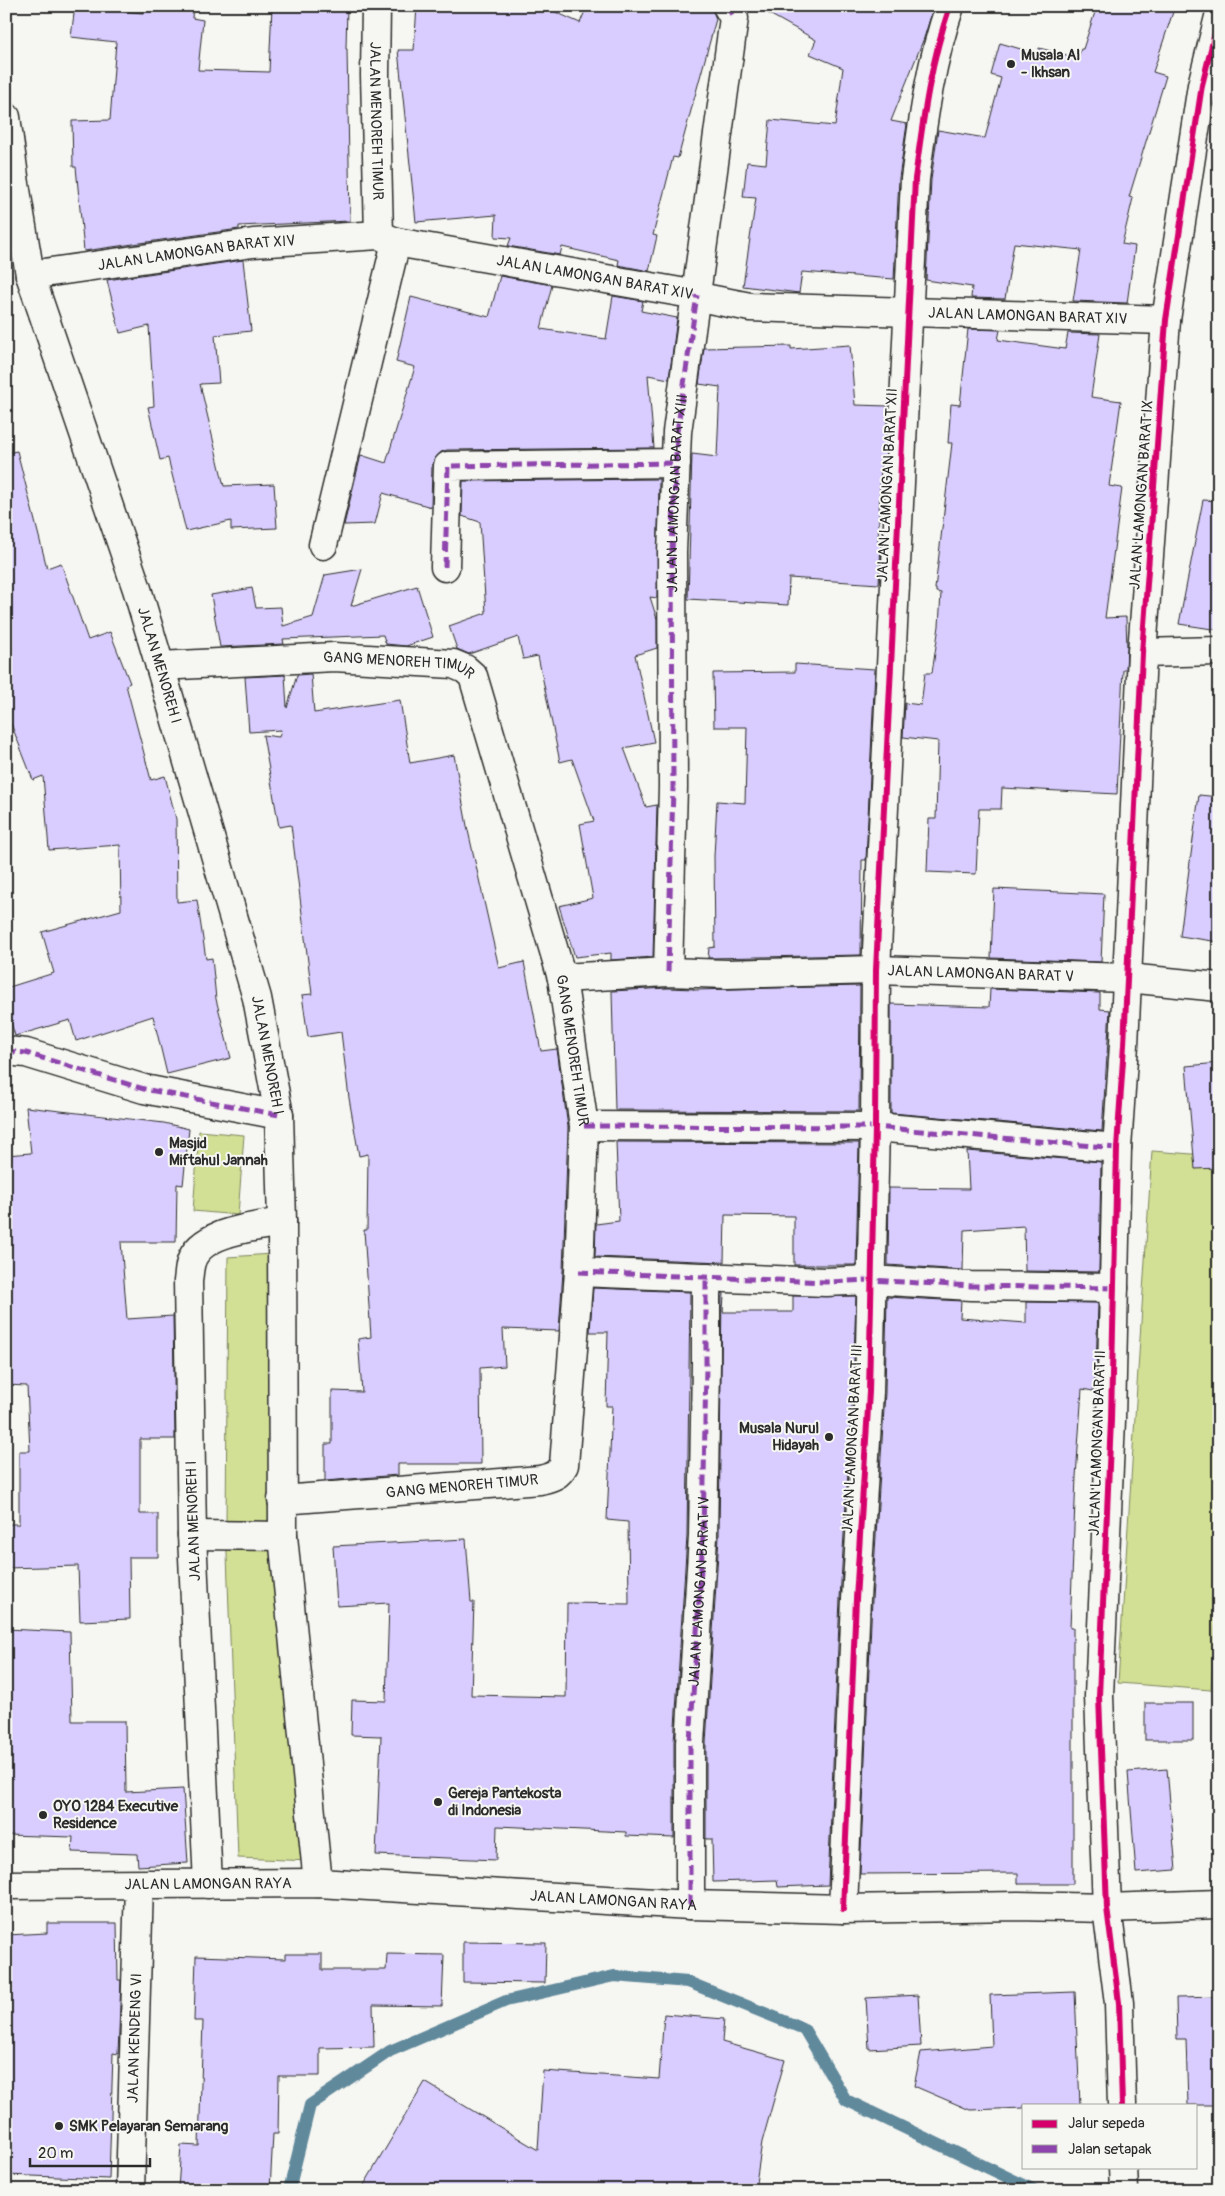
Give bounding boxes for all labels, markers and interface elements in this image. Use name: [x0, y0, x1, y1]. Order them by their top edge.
street label: JALAN MENOREH TIMUR: [365, 42, 387, 201]
place label: Musala Al - Ikhsan: [1021, 46, 1080, 82]
marker: Musala Al - Ikhsan: [1005, 58, 1017, 70]
street label: JALAN LAMONGAN BARAT XIV: [96, 231, 296, 275]
street label: JALAN LAMONGAN BARAT XIV: [495, 251, 695, 304]
street label: JALAN LAMONGAN BARAT XIV: [928, 304, 1128, 329]
street label: JALAN LAMONGAN BARAT XII: [873, 388, 902, 583]
street label: JALAN LAMONGAN BARAT XIII: [663, 393, 692, 592]
street label: JALAN LAMONGAN BARAT IX: [1125, 400, 1158, 590]
street label: JALAN MENOREH I: [133, 605, 185, 726]
street label: GANG MENOREH TIMUR: [323, 648, 479, 683]
street label: JALAN LAMONGAN BARAT V: [887, 961, 1074, 986]
street label: GANG MENOREH TIMUR: [552, 973, 593, 1128]
street label: JALAN MENOREH I: [247, 994, 288, 1116]
place label: Masjid Miftahul Jannah: [169, 1134, 268, 1170]
marker: Masjid Miftahul Jannah: [153, 1146, 165, 1158]
street label: JALAN LAMONGAN BARAT III: [838, 1344, 867, 1534]
street label: JALAN LAMONGAN BARAT II: [1085, 1350, 1110, 1536]
place label: Musala Nurul Hidayah: [739, 1419, 819, 1455]
marker: Musala Nurul Hidayah: [823, 1431, 835, 1443]
street label: JALAN MENOREH I: [182, 1460, 205, 1582]
street label: GANG MENOREH TIMUR: [385, 1470, 539, 1503]
street label: JALAN LAMONGAN BARAT IV: [685, 1496, 714, 1687]
place label: Gereja Pantekosta di Indonesia: [448, 1784, 562, 1820]
marker: Gereja Pantekosta di Indonesia: [432, 1796, 444, 1808]
place label: OYO 1284 Executive Residence: [53, 1797, 179, 1833]
marker: OYO 1284 Executive Residence: [37, 1809, 49, 1821]
street label: JALAN LAMONGAN RAYA: [124, 1874, 292, 1894]
street label: JALAN LAMONGAN RAYA: [529, 1887, 697, 1915]
street label: JALAN KENDENG VI: [124, 1973, 146, 2103]
legend: [1022, 2104, 1198, 2168]
text: Jalur sepeda: [1068, 2114, 1145, 2133]
place label: SMK Pelayaran Semarang: [69, 2117, 229, 2136]
marker: SMK Pelayaran Semarang: [53, 2120, 65, 2132]
scale bar: [30, 2136, 150, 2168]
text: Jalan setapak: [1068, 2140, 1152, 2159]
text: 20 m: [38, 2144, 73, 2163]

